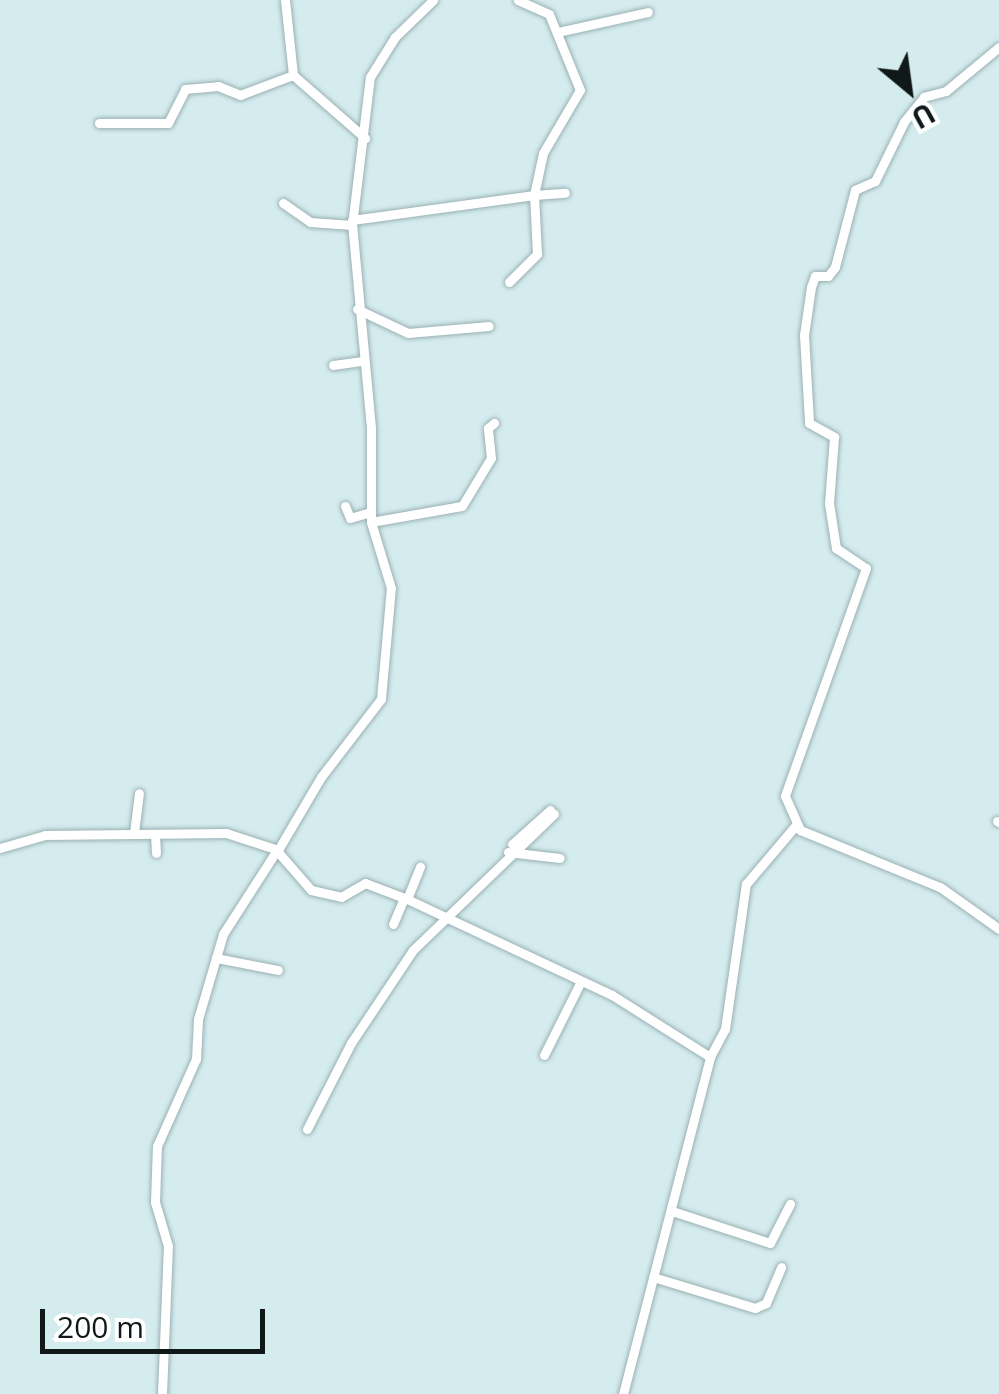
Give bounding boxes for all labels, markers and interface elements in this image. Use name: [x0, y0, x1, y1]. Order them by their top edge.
north arrow: [859, 40, 959, 140]
text: U: [905, 94, 942, 138]
scale bar: [45, 1289, 270, 1351]
text: 200 m: [57, 1306, 144, 1347]

